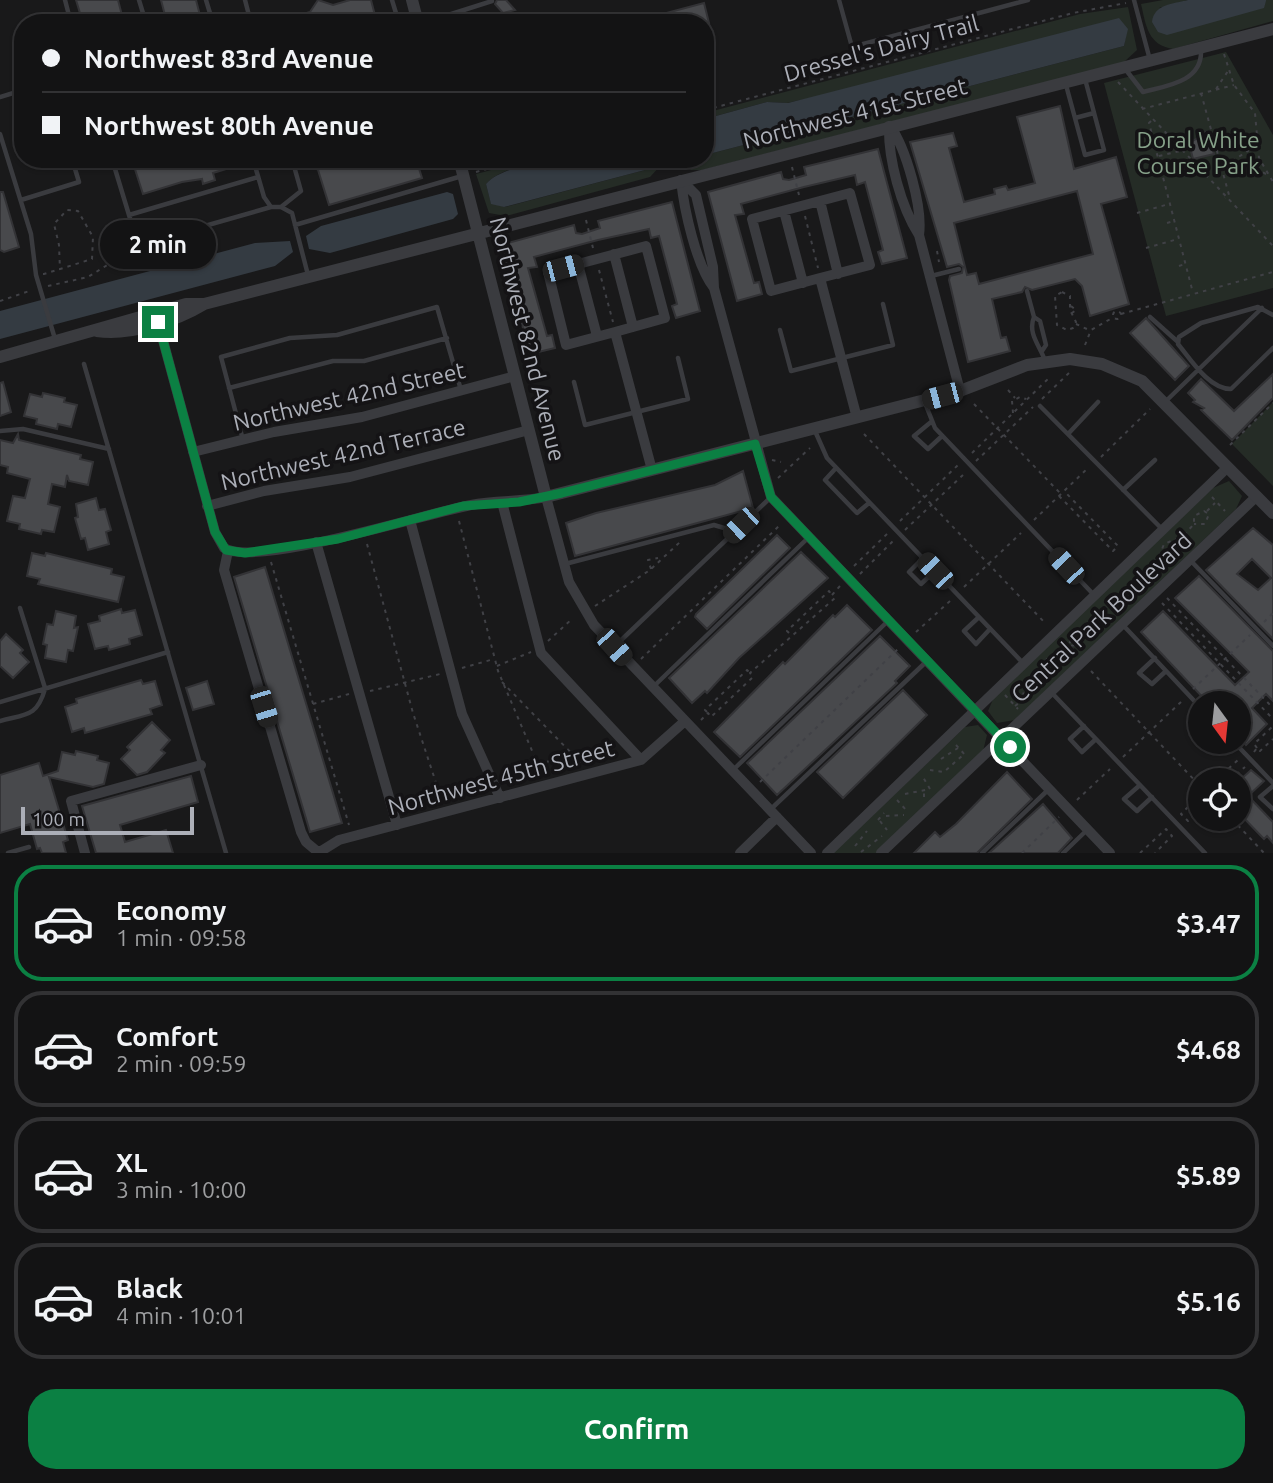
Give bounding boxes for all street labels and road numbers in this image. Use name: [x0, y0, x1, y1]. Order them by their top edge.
street label: Dressel's Dairy Trail: [781, 10, 981, 86]
street label: Northwest 41st Street: [740, 73, 970, 153]
street label: Northwest 82nd Avenue: [486, 214, 570, 464]
street label: Northwest 42nd Street: [230, 357, 468, 435]
street label: Northwest 42nd Terrace: [218, 414, 468, 494]
street label: Central Park Boulevard: [1006, 527, 1196, 707]
street label: Northwest 45th Street: [385, 735, 617, 819]

